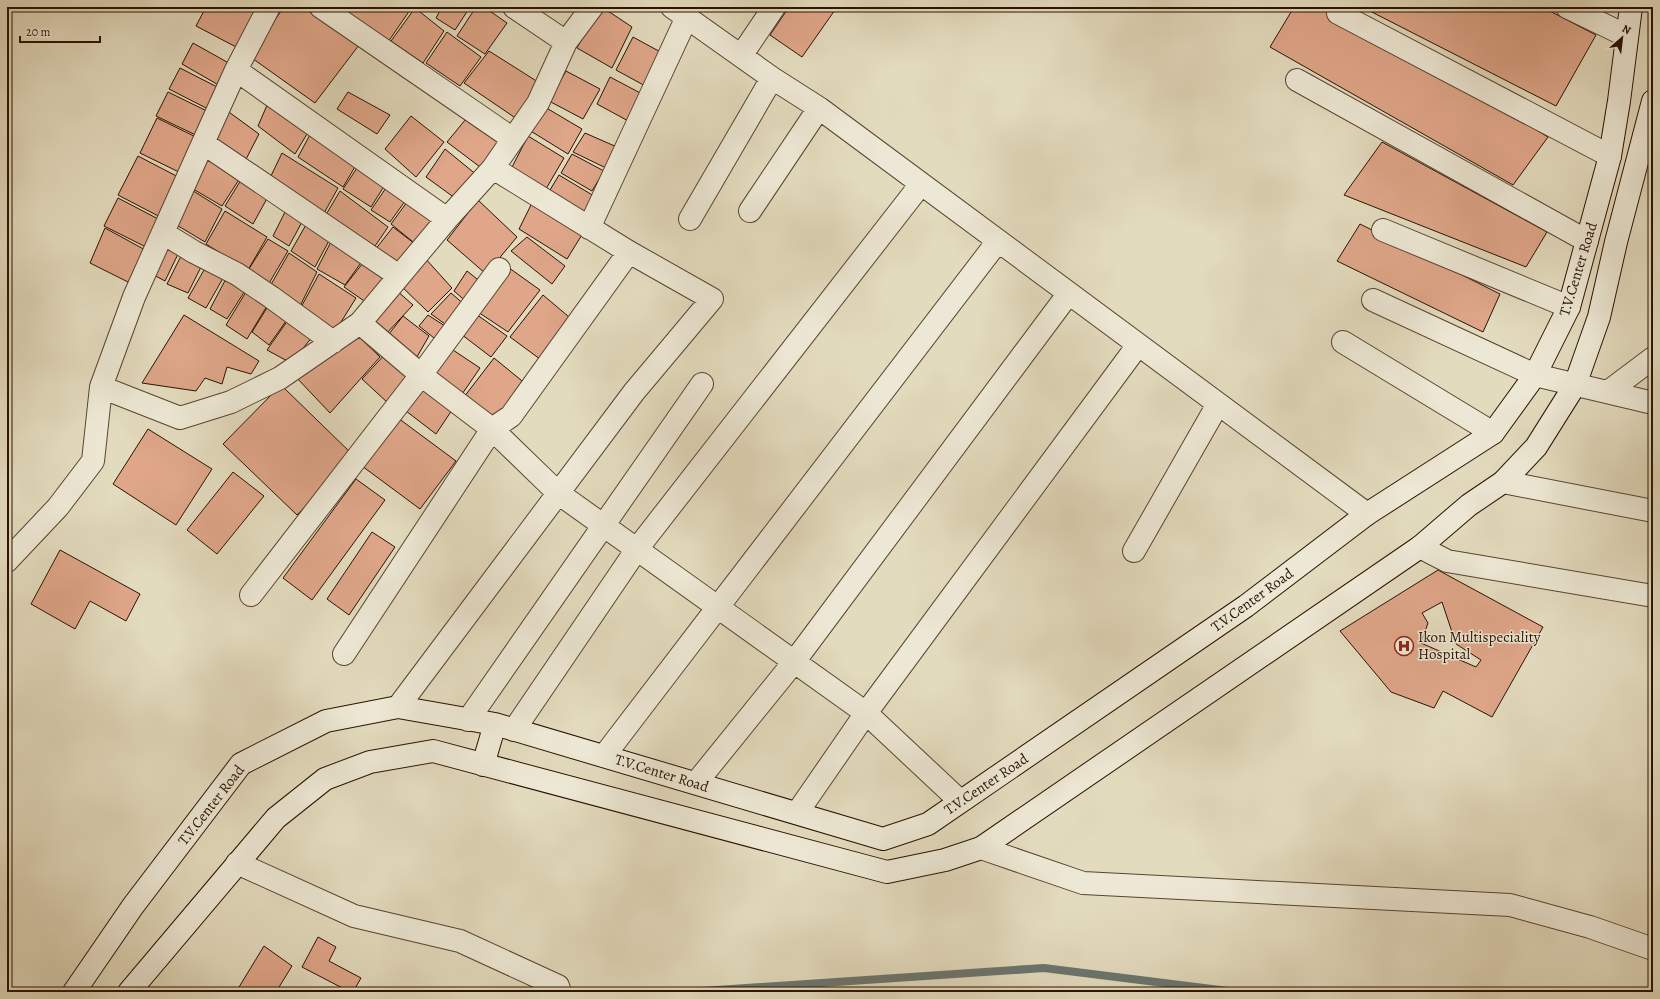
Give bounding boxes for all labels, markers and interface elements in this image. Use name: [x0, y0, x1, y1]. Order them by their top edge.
scale bar: [20, 18, 100, 44]
north arrow: [1602, 18, 1642, 58]
text: N: [1619, 21, 1634, 38]
text: 20 m: [26, 24, 50, 40]
street label: T.V.Center Road: [1554, 219, 1602, 318]
street label: T.V.Center Road: [1207, 563, 1298, 637]
place label: Ikon Multispeciality Hospital: [1418, 627, 1541, 664]
hospital icon: Ikon Multispeciality Hospital: [1393, 635, 1415, 657]
street label: T.V.Center Road: [940, 748, 1033, 819]
street label: T.V.Center Road: [613, 749, 712, 797]
street label: T.V.Center Road: [173, 760, 249, 849]

